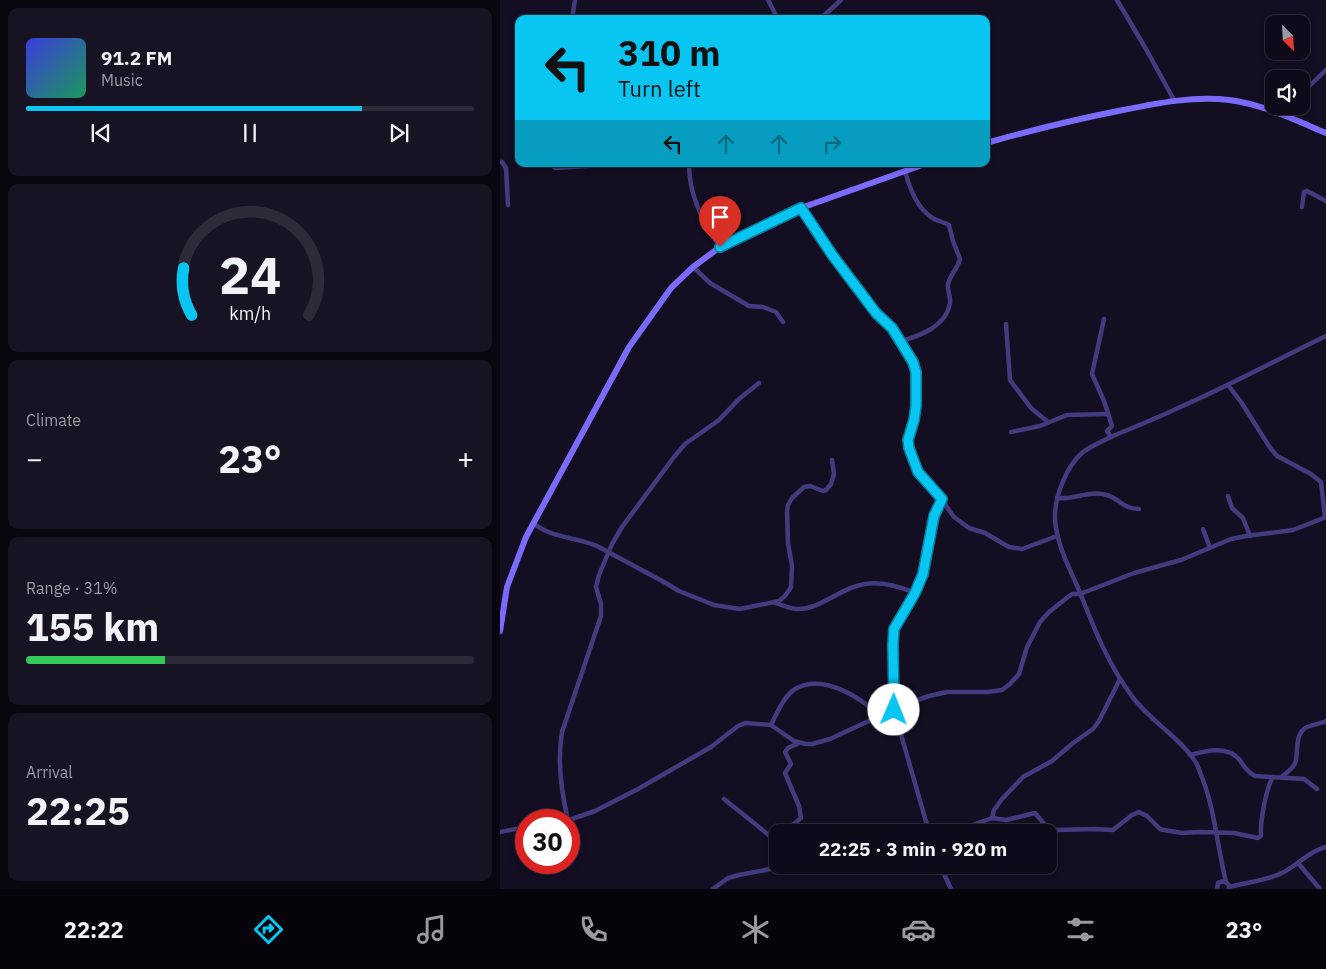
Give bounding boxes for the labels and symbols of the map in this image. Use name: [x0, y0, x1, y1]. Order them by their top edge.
north arrow: [1265, 15, 1310, 60]
pin: [699, 196, 741, 247]
position arrow: [867, 683, 919, 735]
speed limit sign: 30: [515, 809, 580, 874]

